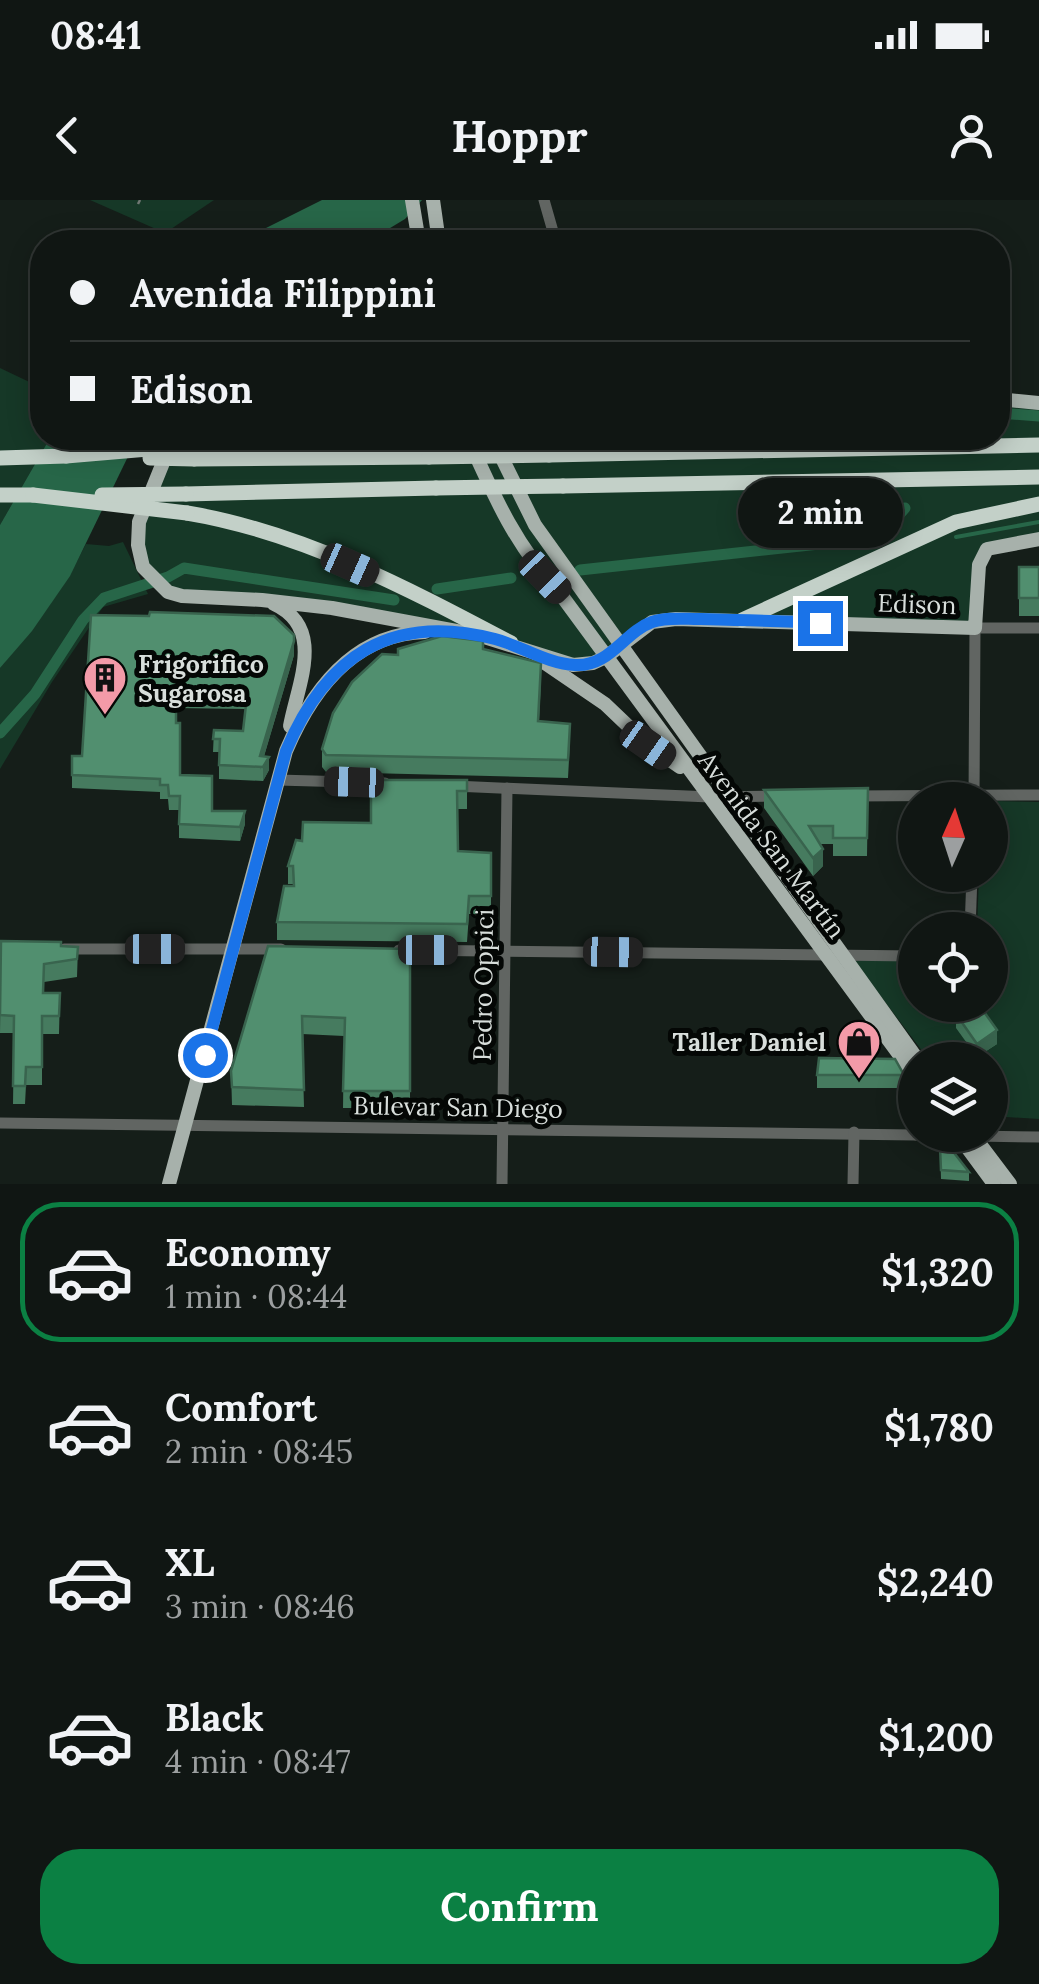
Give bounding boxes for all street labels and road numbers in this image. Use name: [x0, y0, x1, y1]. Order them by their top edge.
street label: Edison: [877, 587, 957, 621]
street label: Avenida San Martín: [691, 745, 853, 945]
street label: Pedro Oppici: [466, 909, 500, 1061]
street label: Bulevar San Diego: [353, 1089, 563, 1125]

